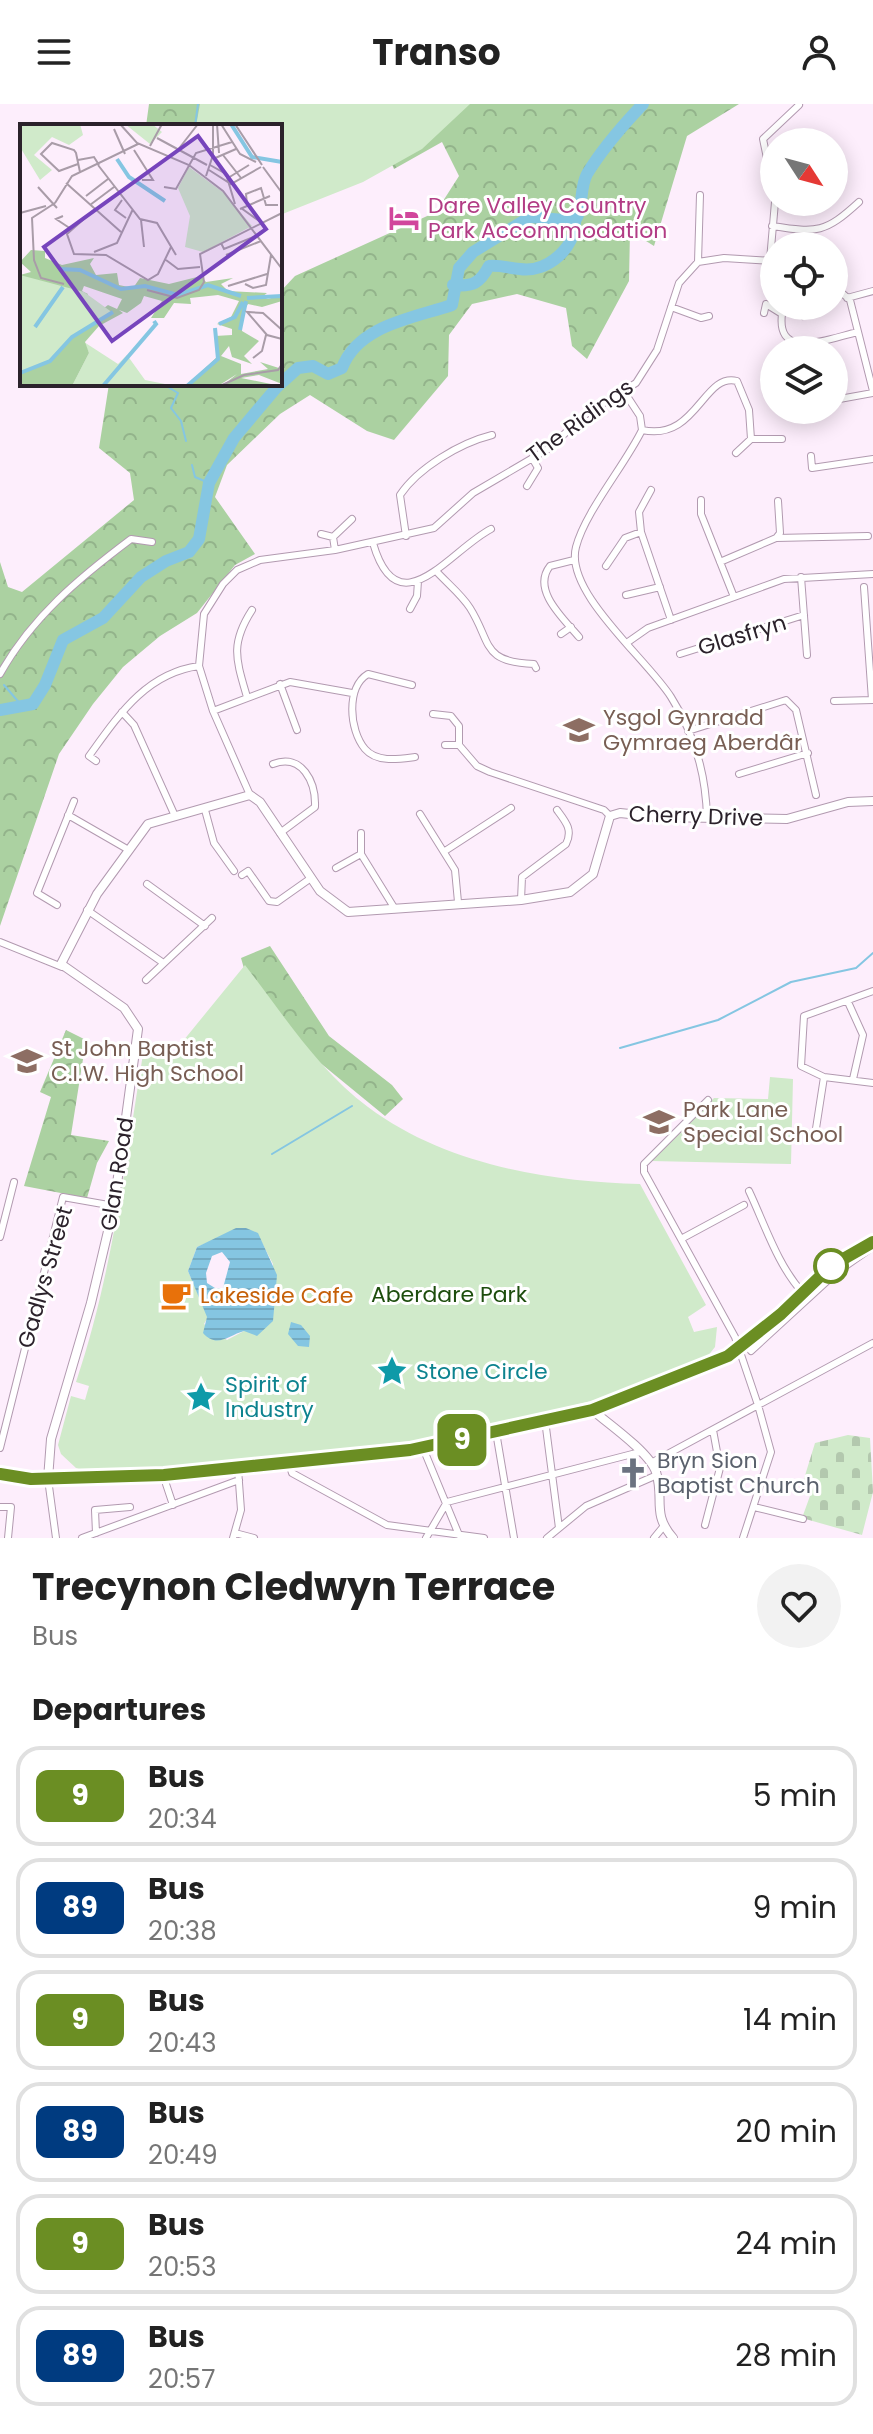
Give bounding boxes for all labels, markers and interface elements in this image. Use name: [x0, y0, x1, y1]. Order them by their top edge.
text: Transo: [372, 27, 501, 78]
icon: menu: [32, 30, 76, 74]
icon: person: [797, 30, 841, 74]
inset map: [20, 124, 282, 386]
north arrow: [760, 128, 848, 216]
map controls: [760, 128, 848, 424]
place label: Dare Valley Country Park Accommodation: [428, 190, 667, 246]
hotel icon: Dare Valley Country Park Accommodation: [387, 201, 421, 235]
button: locate: [760, 232, 848, 320]
button: layers: [760, 336, 848, 424]
street label: The Ridings: [520, 372, 640, 470]
street label: Glasfryn: [694, 607, 790, 663]
place label: Ysgol Gynradd Gymraeg Aberdâr: [603, 702, 802, 758]
school or university icon: Ysgol Gynradd Gymraeg Aberdâr: [562, 713, 596, 747]
street label: Cherry Drive: [628, 798, 764, 834]
place label: St John Baptist C.I.W. High School: [51, 1033, 244, 1089]
school or university icon: St John Baptist C.I.W. High School: [10, 1044, 44, 1078]
place label: Park Lane Special School: [683, 1094, 843, 1150]
school or university icon: Park Lane Special School: [642, 1105, 676, 1139]
street label: Glan Road: [93, 1115, 141, 1233]
street label: Gadlys Street: [10, 1202, 80, 1352]
unlabelled marker: [814, 1249, 848, 1283]
cafe icon: Lakeside Cafe: [159, 1278, 193, 1312]
park label: Aberdare Park: [371, 1279, 528, 1310]
place label: Lakeside Cafe: [200, 1280, 353, 1311]
place icon: Stone Circle: [375, 1354, 409, 1388]
place label: Stone Circle: [416, 1356, 548, 1387]
place label: Spirit of Industry: [225, 1369, 314, 1425]
place icon: Spirit of Industry: [184, 1380, 218, 1414]
line badge: 9: [436, 1414, 488, 1466]
text: 9: [453, 1420, 471, 1459]
place label: Bryn Sion Baptist Church: [657, 1445, 820, 1501]
church icon: Bryn Sion Baptist Church: [616, 1456, 650, 1490]
text: Trecynon Cledwyn Terrace: [32, 1560, 555, 1613]
button: heart: [757, 1564, 841, 1648]
text: Bus: [32, 1618, 78, 1654]
text: Departures: [32, 1688, 206, 1731]
text: Bus: [148, 1755, 205, 1798]
text: 5 min: [753, 1774, 837, 1817]
text: 9: [71, 1776, 89, 1815]
text: 20:34: [148, 1801, 216, 1837]
text: Bus: [148, 1867, 205, 1910]
text: 9 min: [753, 1886, 837, 1929]
text: 89: [62, 1888, 98, 1927]
text: 20:38: [148, 1913, 217, 1949]
text: Bus: [148, 1979, 205, 2022]
text: 14 min: [743, 1998, 837, 2041]
text: 9: [71, 2000, 89, 2039]
text: 20:43: [148, 2025, 216, 2061]
text: Bus: [148, 2091, 205, 2134]
text: 20 min: [735, 2110, 837, 2153]
text: 89: [62, 2112, 98, 2151]
text: 20:49: [148, 2137, 218, 2173]
text: Bus: [148, 2203, 205, 2246]
text: 24 min: [735, 2222, 837, 2265]
text: 9: [71, 2224, 89, 2263]
text: 20:53: [148, 2249, 216, 2285]
text: Bus: [148, 2315, 205, 2358]
text: 28 min: [735, 2334, 837, 2377]
text: 89: [62, 2336, 98, 2375]
text: 20:57: [148, 2361, 215, 2397]

